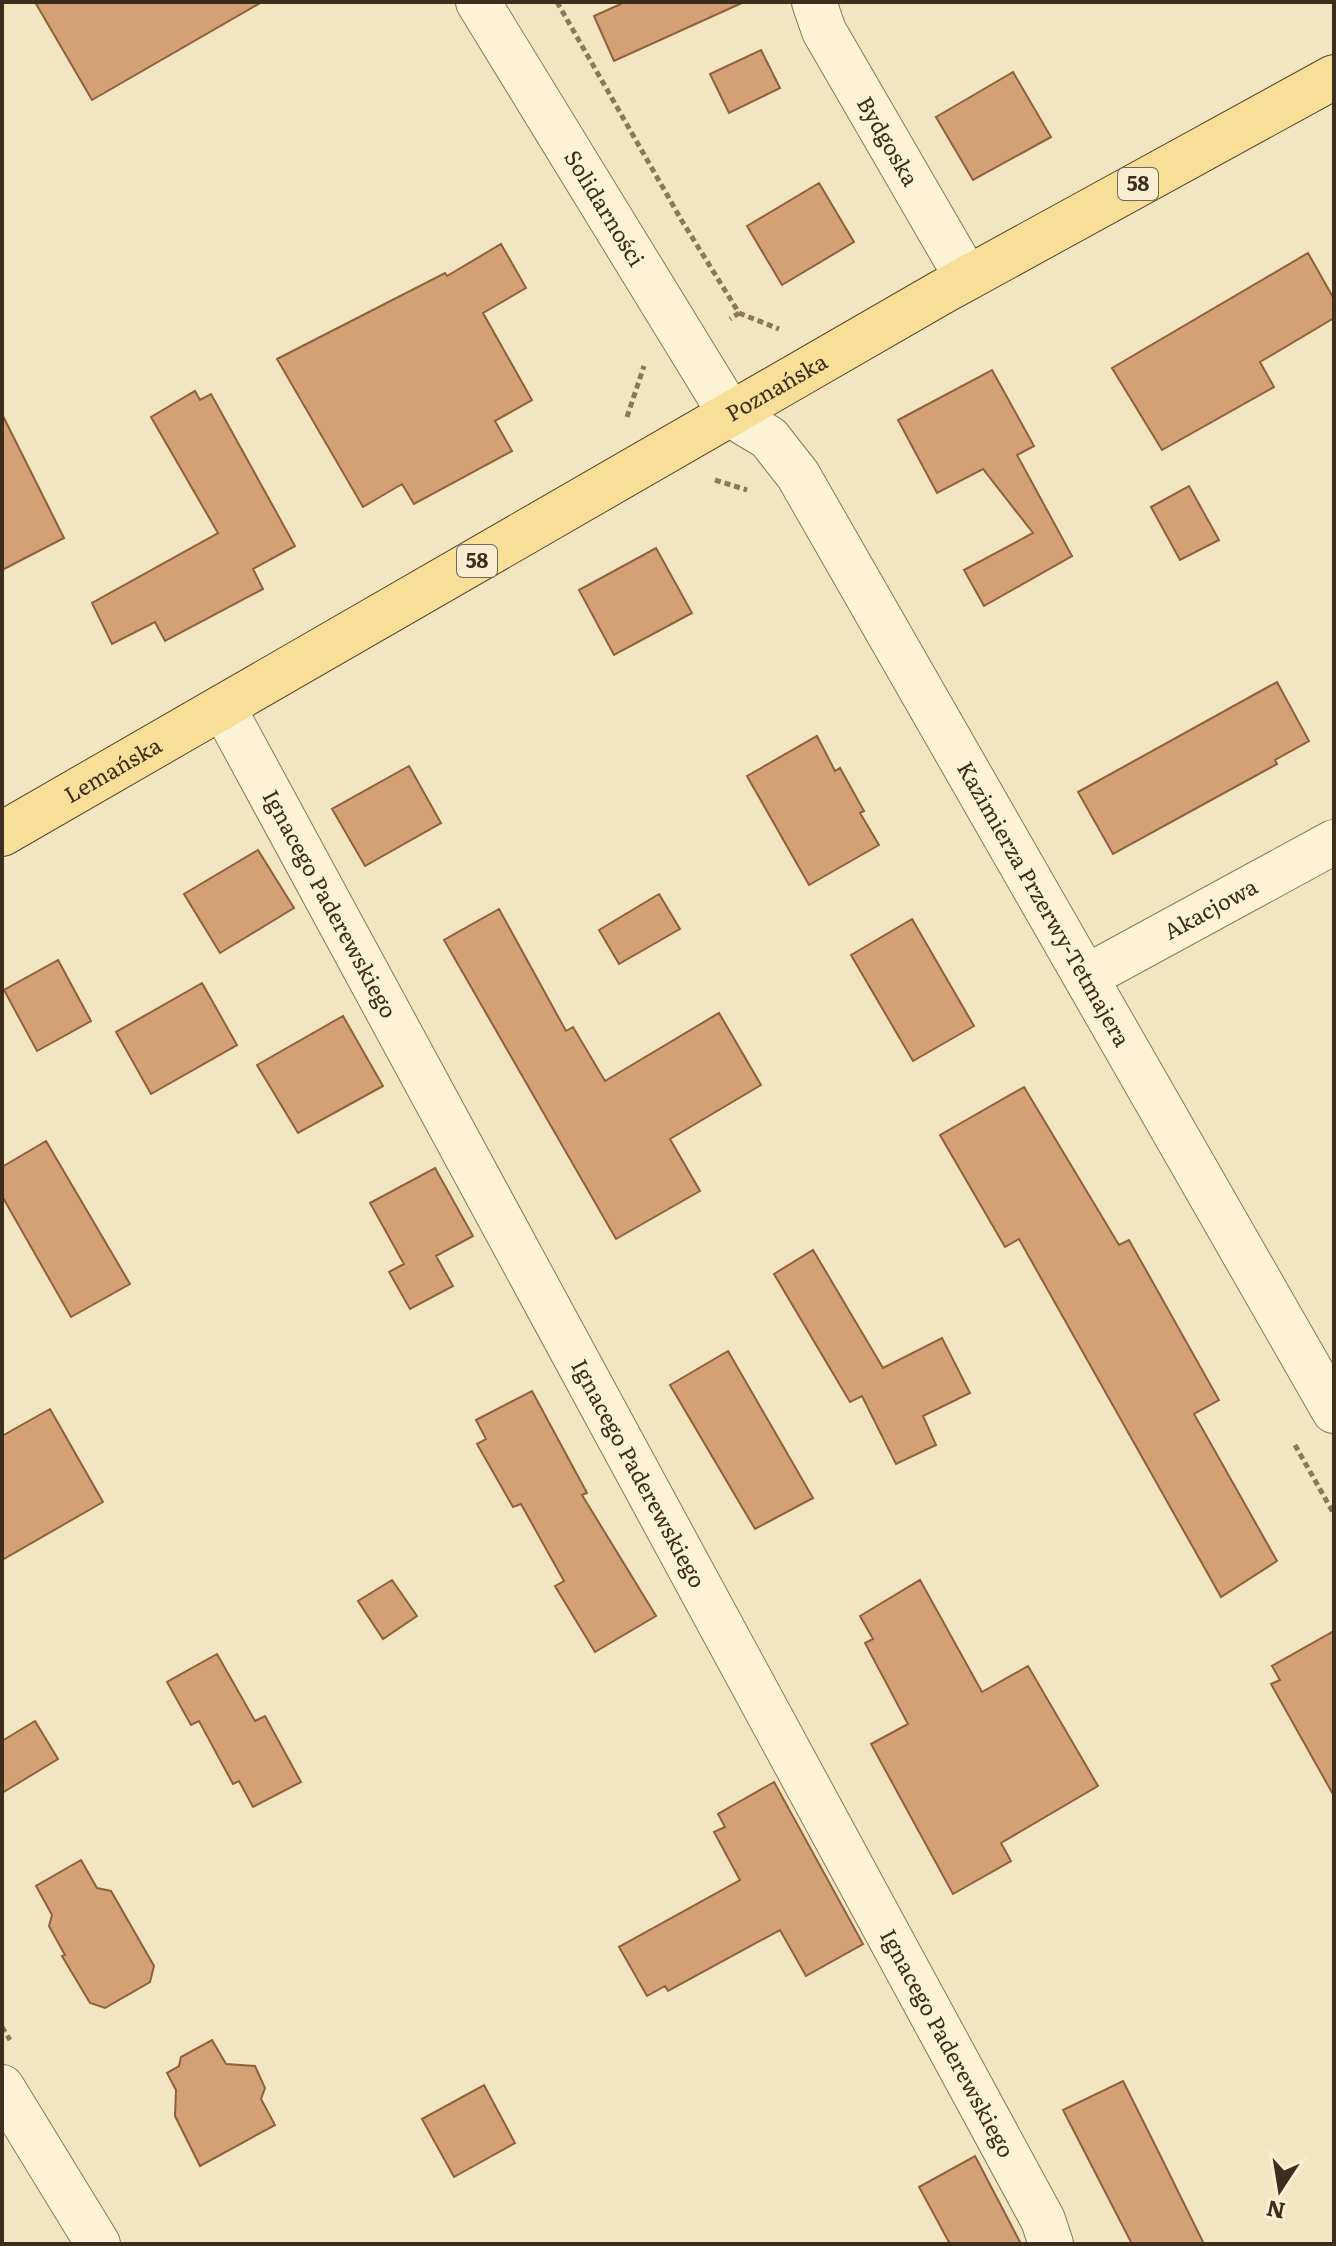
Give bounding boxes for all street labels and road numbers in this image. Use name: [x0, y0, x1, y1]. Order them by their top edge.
street label: Bydgoska: [850, 89, 928, 192]
street label: Solidarności: [557, 143, 654, 272]
road number: 58: [1118, 168, 1158, 200]
street label: Poznańska: [719, 344, 833, 429]
road number: 58: [457, 545, 497, 577]
street label: Lemańska: [57, 727, 167, 810]
street label: Kazimierza Przerwy-Tetmajera: [950, 754, 1140, 1052]
street label: Ignacego Paderewskiego: [256, 783, 406, 1023]
street label: Akacjowa: [1157, 869, 1263, 947]
street label: Ignacego Paderewskiego: [564, 1353, 715, 1593]
street label: Ignacego Paderewskiego: [873, 1922, 1024, 2163]

